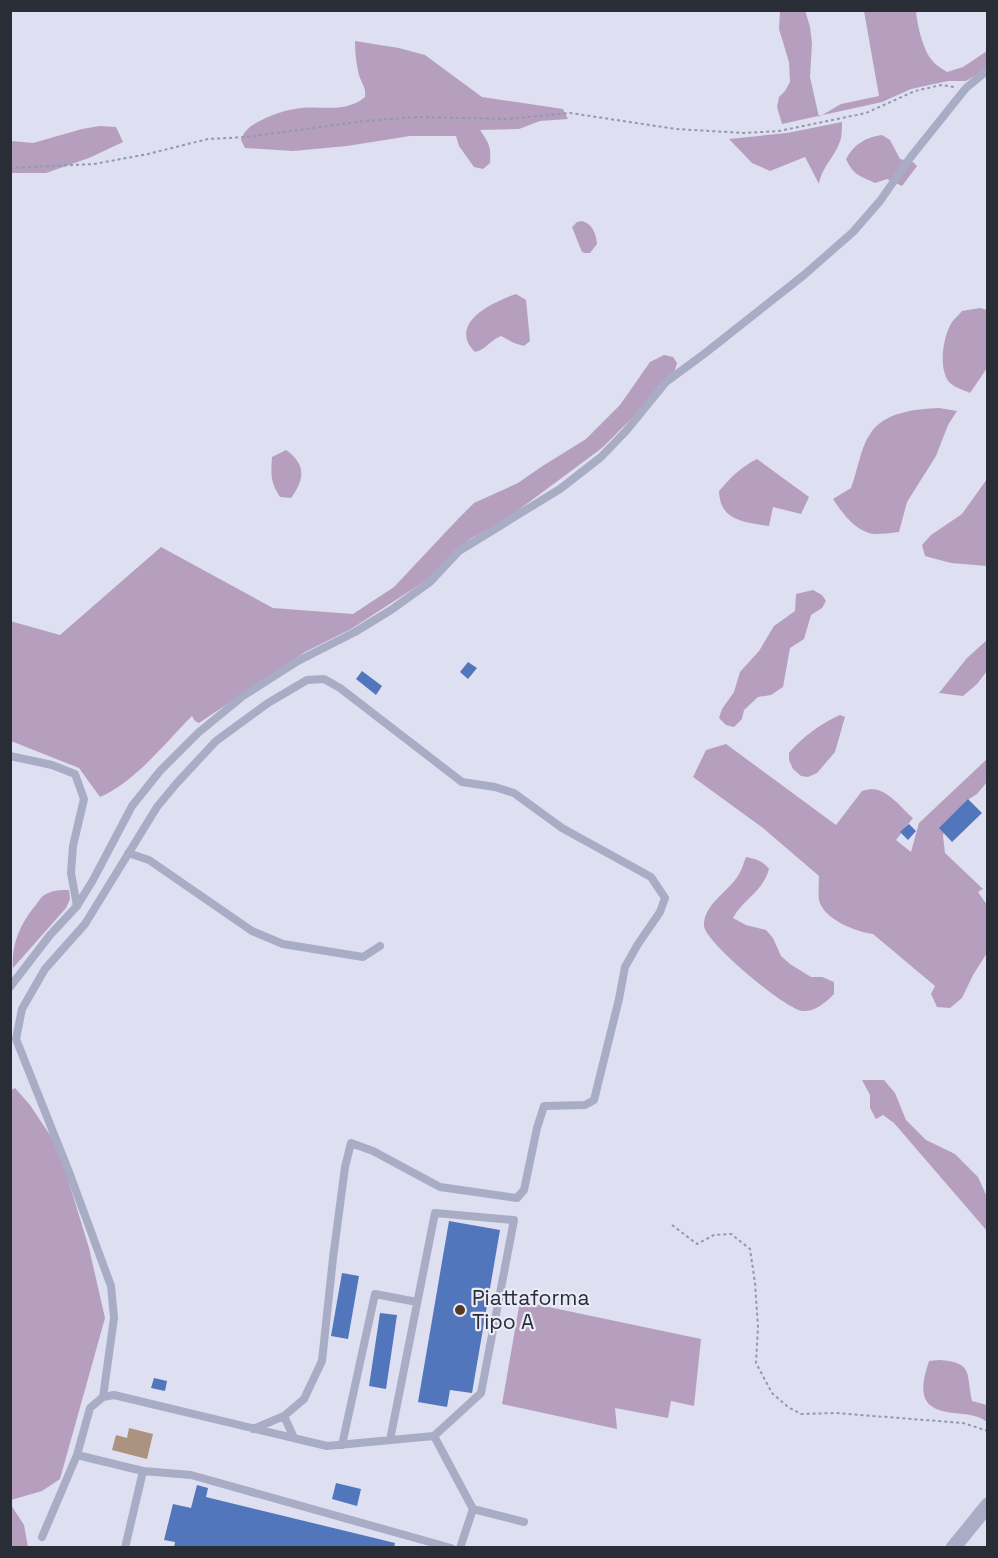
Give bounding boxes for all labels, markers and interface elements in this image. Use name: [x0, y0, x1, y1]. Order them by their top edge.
place label: Piattaforma Tipo A: [472, 1284, 589, 1335]
marker: Piattaforma Tipo A: [453, 1303, 467, 1317]

